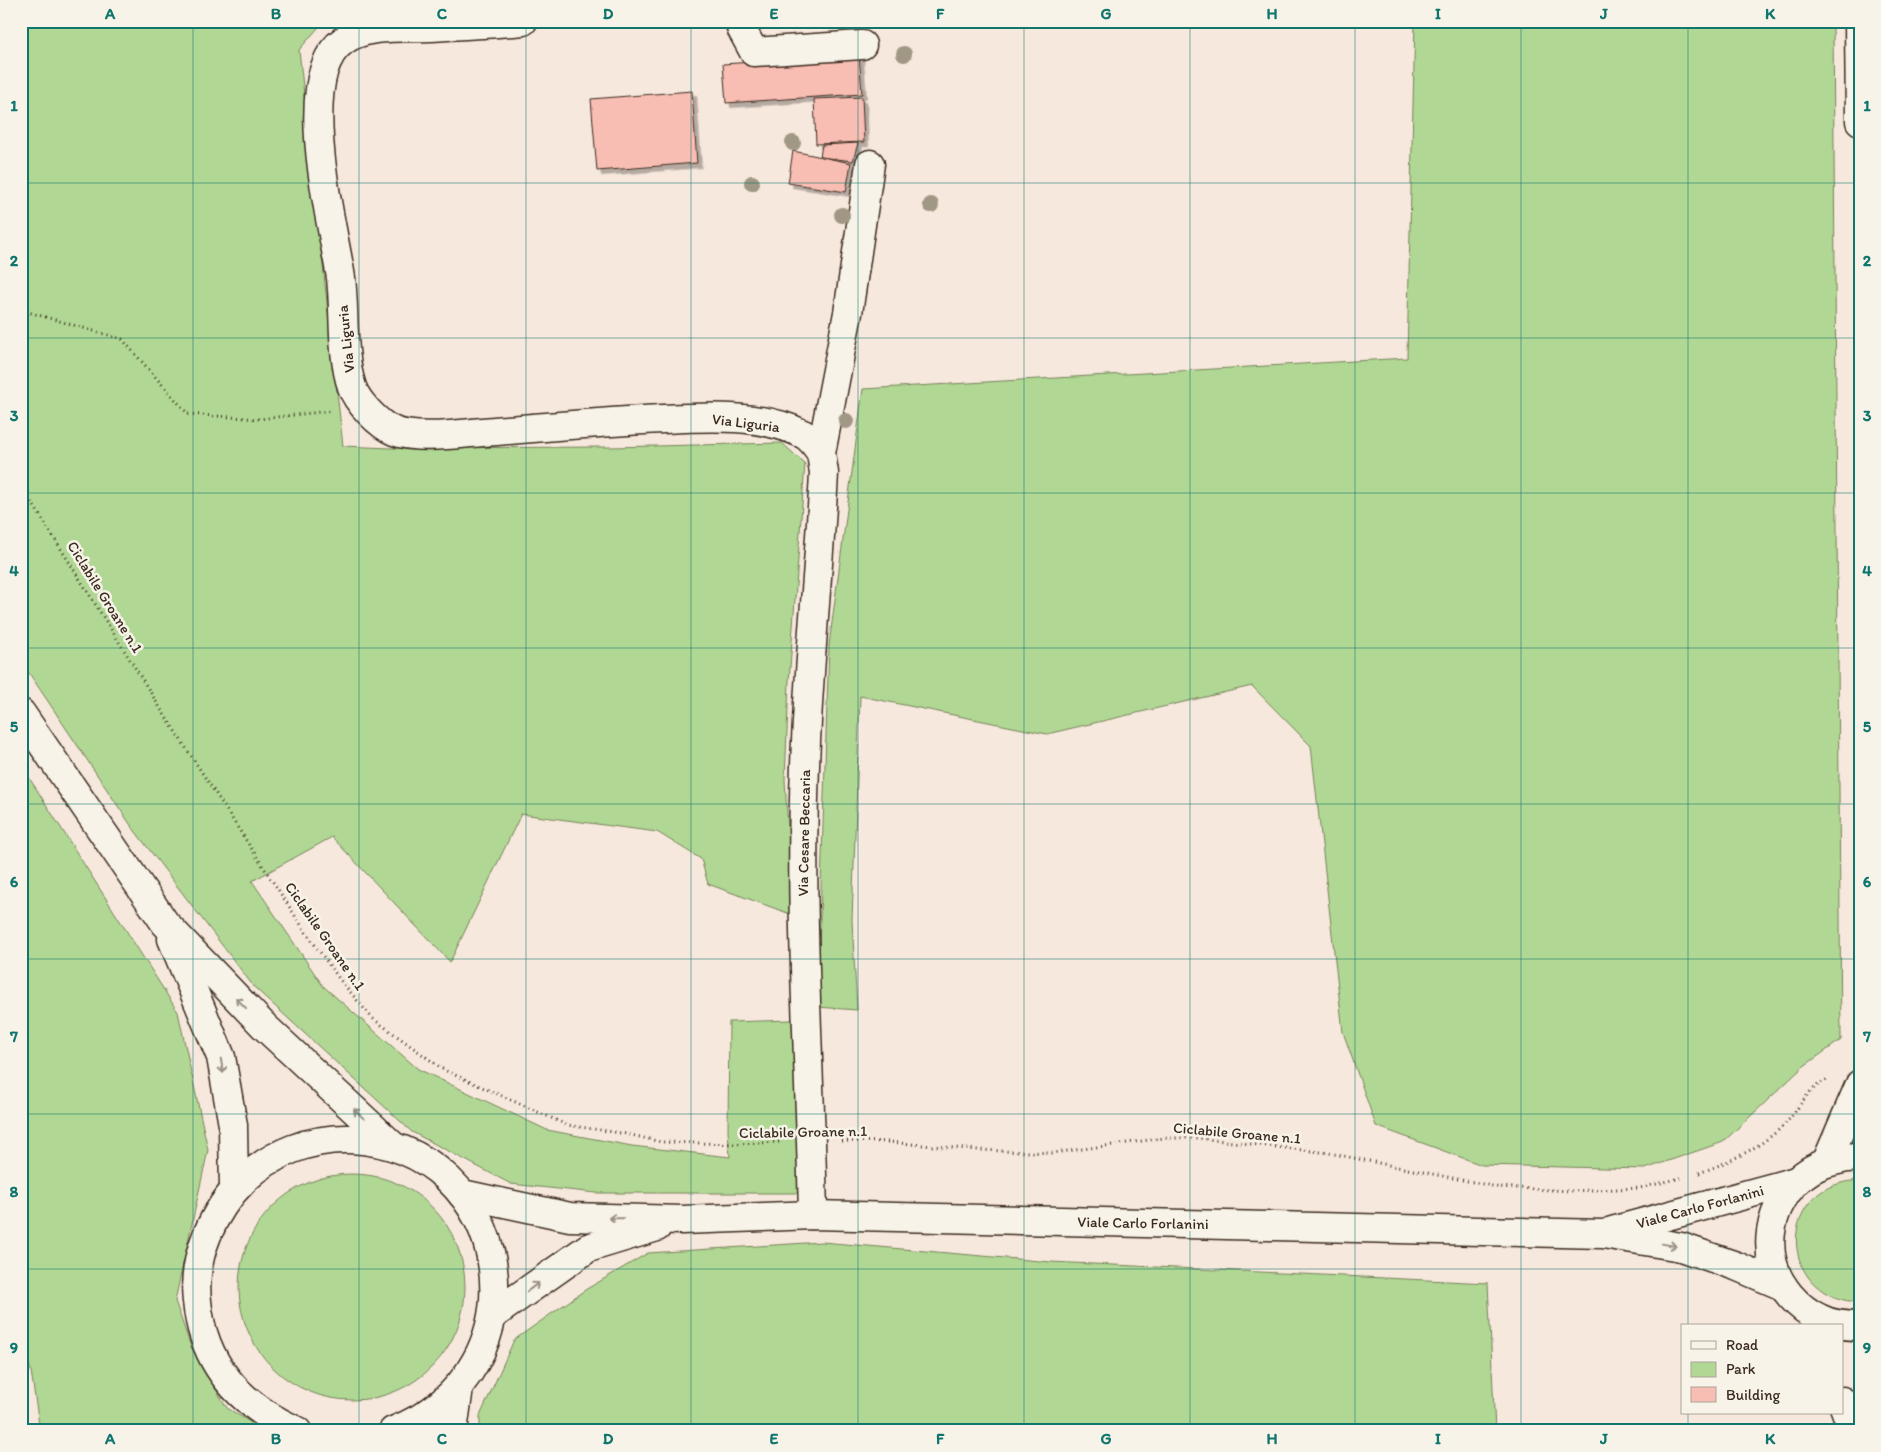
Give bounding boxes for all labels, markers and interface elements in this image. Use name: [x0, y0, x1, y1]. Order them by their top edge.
text: A: [104, 4, 116, 23]
text: B: [271, 4, 282, 23]
text: C: [437, 4, 448, 23]
text: D: [603, 4, 614, 23]
text: E: [770, 4, 779, 23]
text: F: [936, 4, 945, 23]
text: G: [1100, 4, 1112, 23]
text: H: [1266, 4, 1278, 23]
text: I: [1435, 4, 1441, 23]
text: J: [1599, 4, 1608, 23]
text: K: [1765, 4, 1776, 23]
text: 1: [10, 96, 18, 115]
text: 1: [1863, 96, 1871, 115]
text: 2: [10, 251, 19, 270]
text: 2: [1863, 251, 1872, 270]
street label: Via Liguria: [333, 304, 359, 374]
text: 3: [10, 406, 19, 425]
text: 3: [1863, 406, 1872, 425]
street label: Via Liguria: [711, 410, 781, 436]
street label: Ciclabile Groane n.1: [63, 538, 147, 656]
text: 4: [9, 561, 19, 580]
text: 4: [1862, 561, 1872, 580]
text: 5: [10, 717, 19, 736]
text: 5: [1863, 717, 1872, 736]
street label: Via Cesare Beccaria: [794, 769, 814, 897]
text: 6: [10, 872, 19, 891]
text: 6: [1863, 872, 1872, 891]
street label: Ciclabile Groane n.1: [281, 878, 369, 994]
one-way arrow: [235, 996, 247, 1009]
text: 7: [9, 1027, 18, 1046]
text: 7: [1862, 1027, 1871, 1046]
one-way arrow: [218, 1058, 228, 1074]
one-way arrow: [352, 1108, 365, 1120]
street label: Ciclabile Groane n.1: [1172, 1118, 1302, 1148]
street label: Ciclabile Groane n.1: [739, 1122, 867, 1142]
street label: Viale Carlo Forlanini: [1634, 1181, 1766, 1233]
text: 8: [10, 1182, 19, 1201]
text: 8: [1863, 1182, 1872, 1201]
one-way arrow: [608, 1213, 624, 1223]
street label: Viale Carlo Forlanini: [1077, 1213, 1209, 1233]
one-way arrow: [1660, 1240, 1676, 1250]
one-way arrow: [526, 1282, 540, 1292]
legend: [1681, 1324, 1844, 1414]
text: Road: [1726, 1336, 1759, 1354]
text: 9: [10, 1338, 18, 1357]
text: 9: [1863, 1338, 1871, 1357]
text: Park: [1726, 1360, 1756, 1378]
text: Building: [1726, 1386, 1780, 1404]
text: A: [104, 1429, 116, 1448]
text: B: [271, 1429, 282, 1448]
text: C: [437, 1429, 448, 1448]
text: D: [603, 1429, 614, 1448]
text: E: [770, 1429, 779, 1448]
text: F: [936, 1429, 945, 1448]
text: G: [1100, 1429, 1112, 1448]
text: H: [1266, 1429, 1278, 1448]
text: I: [1435, 1429, 1441, 1448]
text: J: [1599, 1429, 1608, 1448]
text: K: [1765, 1429, 1776, 1448]

